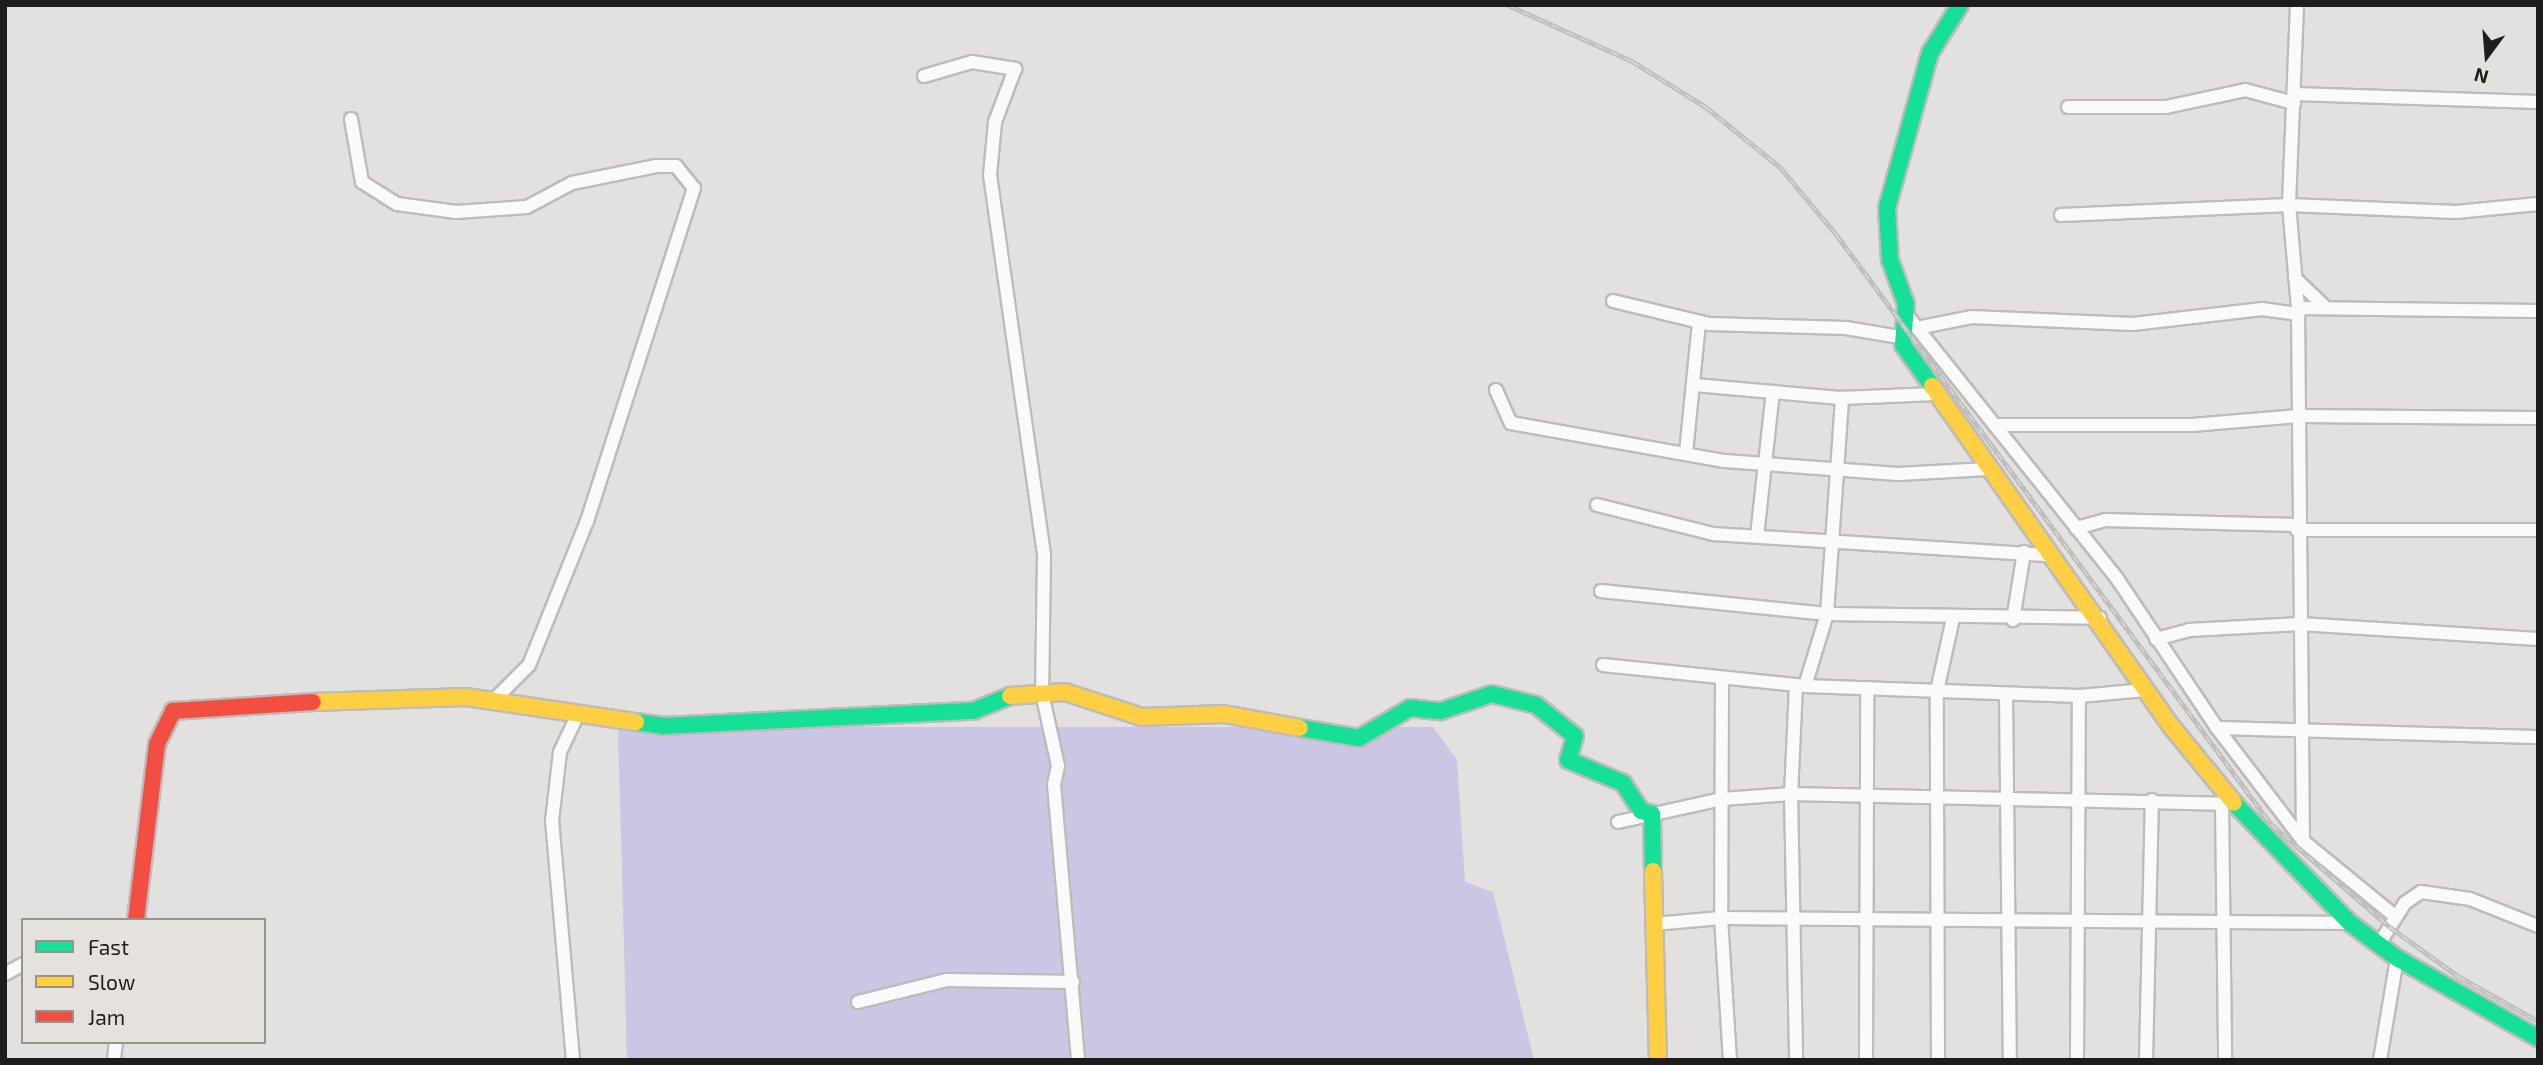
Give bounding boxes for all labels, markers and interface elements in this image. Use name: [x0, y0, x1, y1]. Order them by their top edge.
north arrow: [2452, 21, 2522, 91]
text: N: [2471, 64, 2491, 90]
legend: [21, 918, 266, 1044]
text: Fast: [88, 934, 129, 959]
text: Slow: [88, 969, 135, 994]
text: Jam: [88, 1004, 125, 1029]

